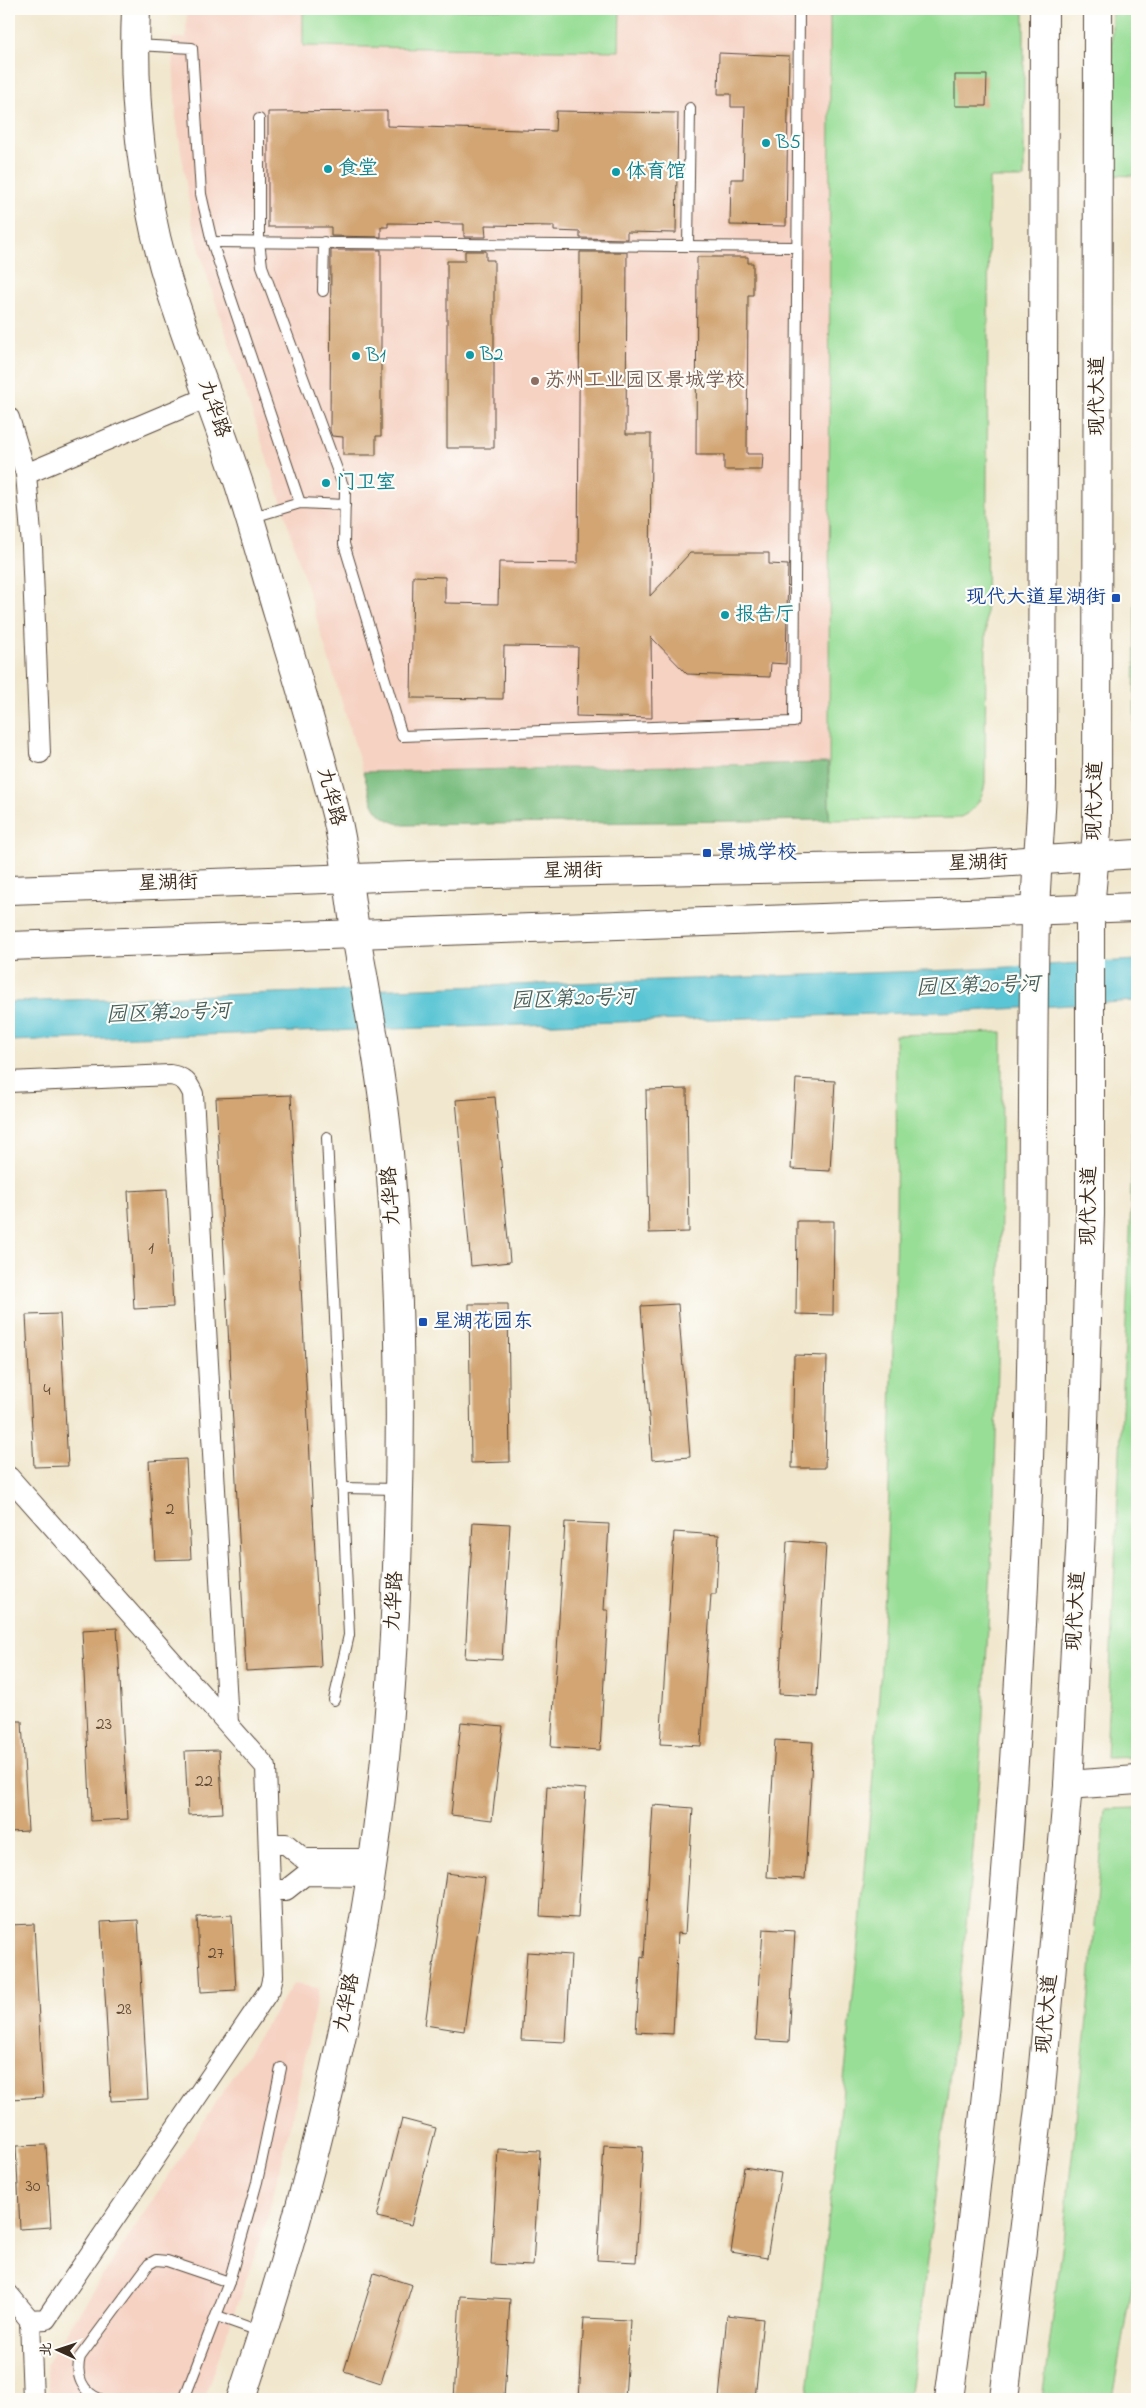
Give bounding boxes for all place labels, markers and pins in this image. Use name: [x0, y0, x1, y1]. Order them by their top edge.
place label: B5: [775, 129, 801, 158]
marker: B5: [760, 137, 772, 149]
place label: 食堂: [338, 155, 378, 184]
place label: 体育馆: [626, 158, 686, 187]
marker: 食堂: [322, 163, 334, 175]
marker: 体育馆: [610, 166, 622, 178]
place label: B2: [479, 341, 503, 370]
place label: B1: [365, 342, 386, 371]
marker: B2: [464, 349, 476, 361]
marker: B1: [350, 350, 362, 362]
place label: 苏州工业园区景城学校: [545, 367, 745, 396]
marker: 苏州工业园区景城学校: [529, 375, 541, 387]
place label: 门卫室: [336, 469, 396, 498]
marker: 门卫室: [320, 477, 332, 489]
place label: 现代大道星湖街: [966, 584, 1106, 613]
marker: 现代大道星湖街: [1110, 592, 1122, 604]
place label: 报告厅: [735, 601, 795, 630]
marker: 报告厅: [719, 609, 731, 621]
place label: 景城学校: [717, 839, 797, 868]
marker: 景城学校: [701, 847, 713, 859]
place label: 星湖花园东: [433, 1308, 533, 1337]
marker: 星湖花园东: [417, 1316, 429, 1328]

